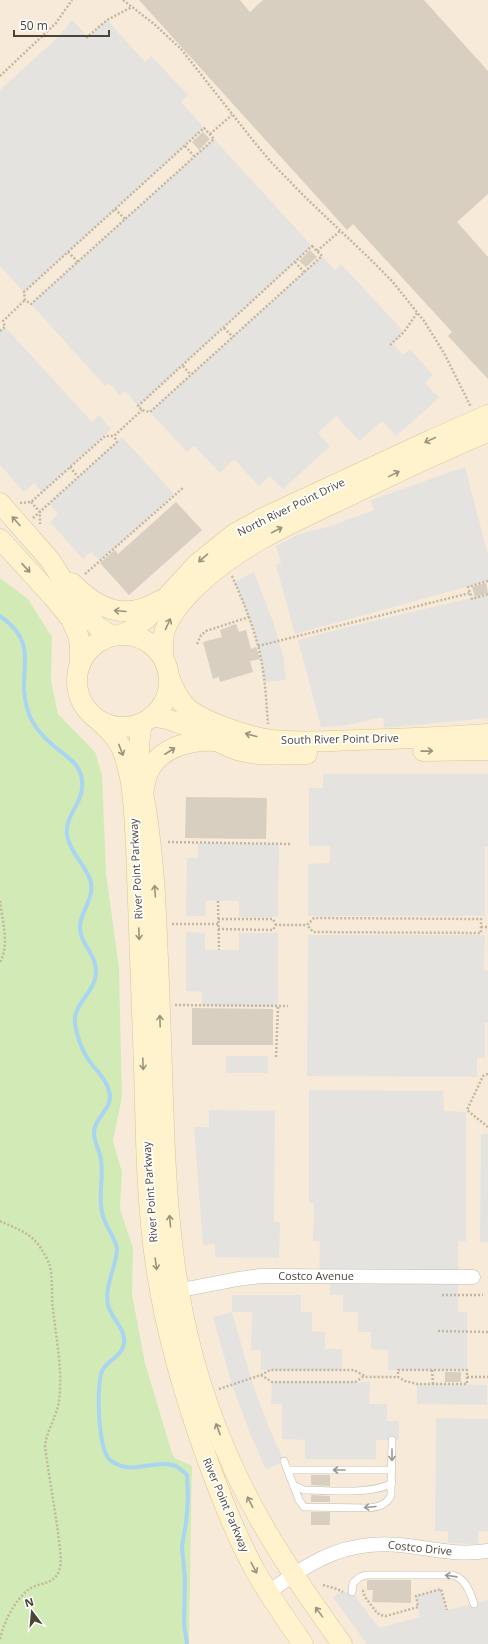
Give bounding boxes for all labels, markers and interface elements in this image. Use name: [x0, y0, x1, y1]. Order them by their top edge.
scale bar: [14, 12, 109, 38]
text: 50 m: [20, 17, 48, 34]
one-way arrow: [425, 437, 437, 444]
one-way arrow: [388, 470, 400, 477]
street label: North River Point Drive: [234, 474, 347, 539]
one-way arrow: [11, 516, 21, 526]
one-way arrow: [270, 526, 282, 534]
one-way arrow: [199, 553, 209, 562]
one-way arrow: [22, 563, 31, 573]
one-way arrow: [114, 607, 127, 614]
one-way arrow: [165, 619, 172, 631]
street label: South River Point Drive: [281, 730, 399, 747]
one-way arrow: [245, 731, 258, 738]
one-way arrow: [118, 743, 126, 755]
one-way arrow: [164, 747, 175, 755]
one-way arrow: [420, 747, 433, 755]
street label: River Point Parkway: [125, 818, 146, 920]
one-way arrow: [151, 885, 158, 898]
one-way arrow: [135, 927, 143, 940]
one-way arrow: [157, 1015, 164, 1028]
one-way arrow: [140, 1057, 147, 1070]
street label: River Point Parkway: [138, 1141, 161, 1243]
one-way arrow: [166, 1215, 174, 1228]
one-way arrow: [152, 1257, 160, 1270]
street label: Costco Avenue: [278, 1268, 354, 1283]
one-way arrow: [213, 1423, 221, 1435]
one-way arrow: [388, 1448, 396, 1461]
street label: River Point Parkway: [200, 1455, 253, 1555]
one-way arrow: [333, 1466, 346, 1474]
one-way arrow: [246, 1497, 253, 1509]
one-way arrow: [364, 1504, 377, 1511]
street label: Costco Drive: [387, 1537, 453, 1558]
one-way arrow: [251, 1561, 258, 1573]
one-way arrow: [445, 1572, 458, 1580]
north arrow: [12, 1592, 52, 1632]
text: N: [23, 1593, 35, 1610]
one-way arrow: [315, 1607, 323, 1618]

